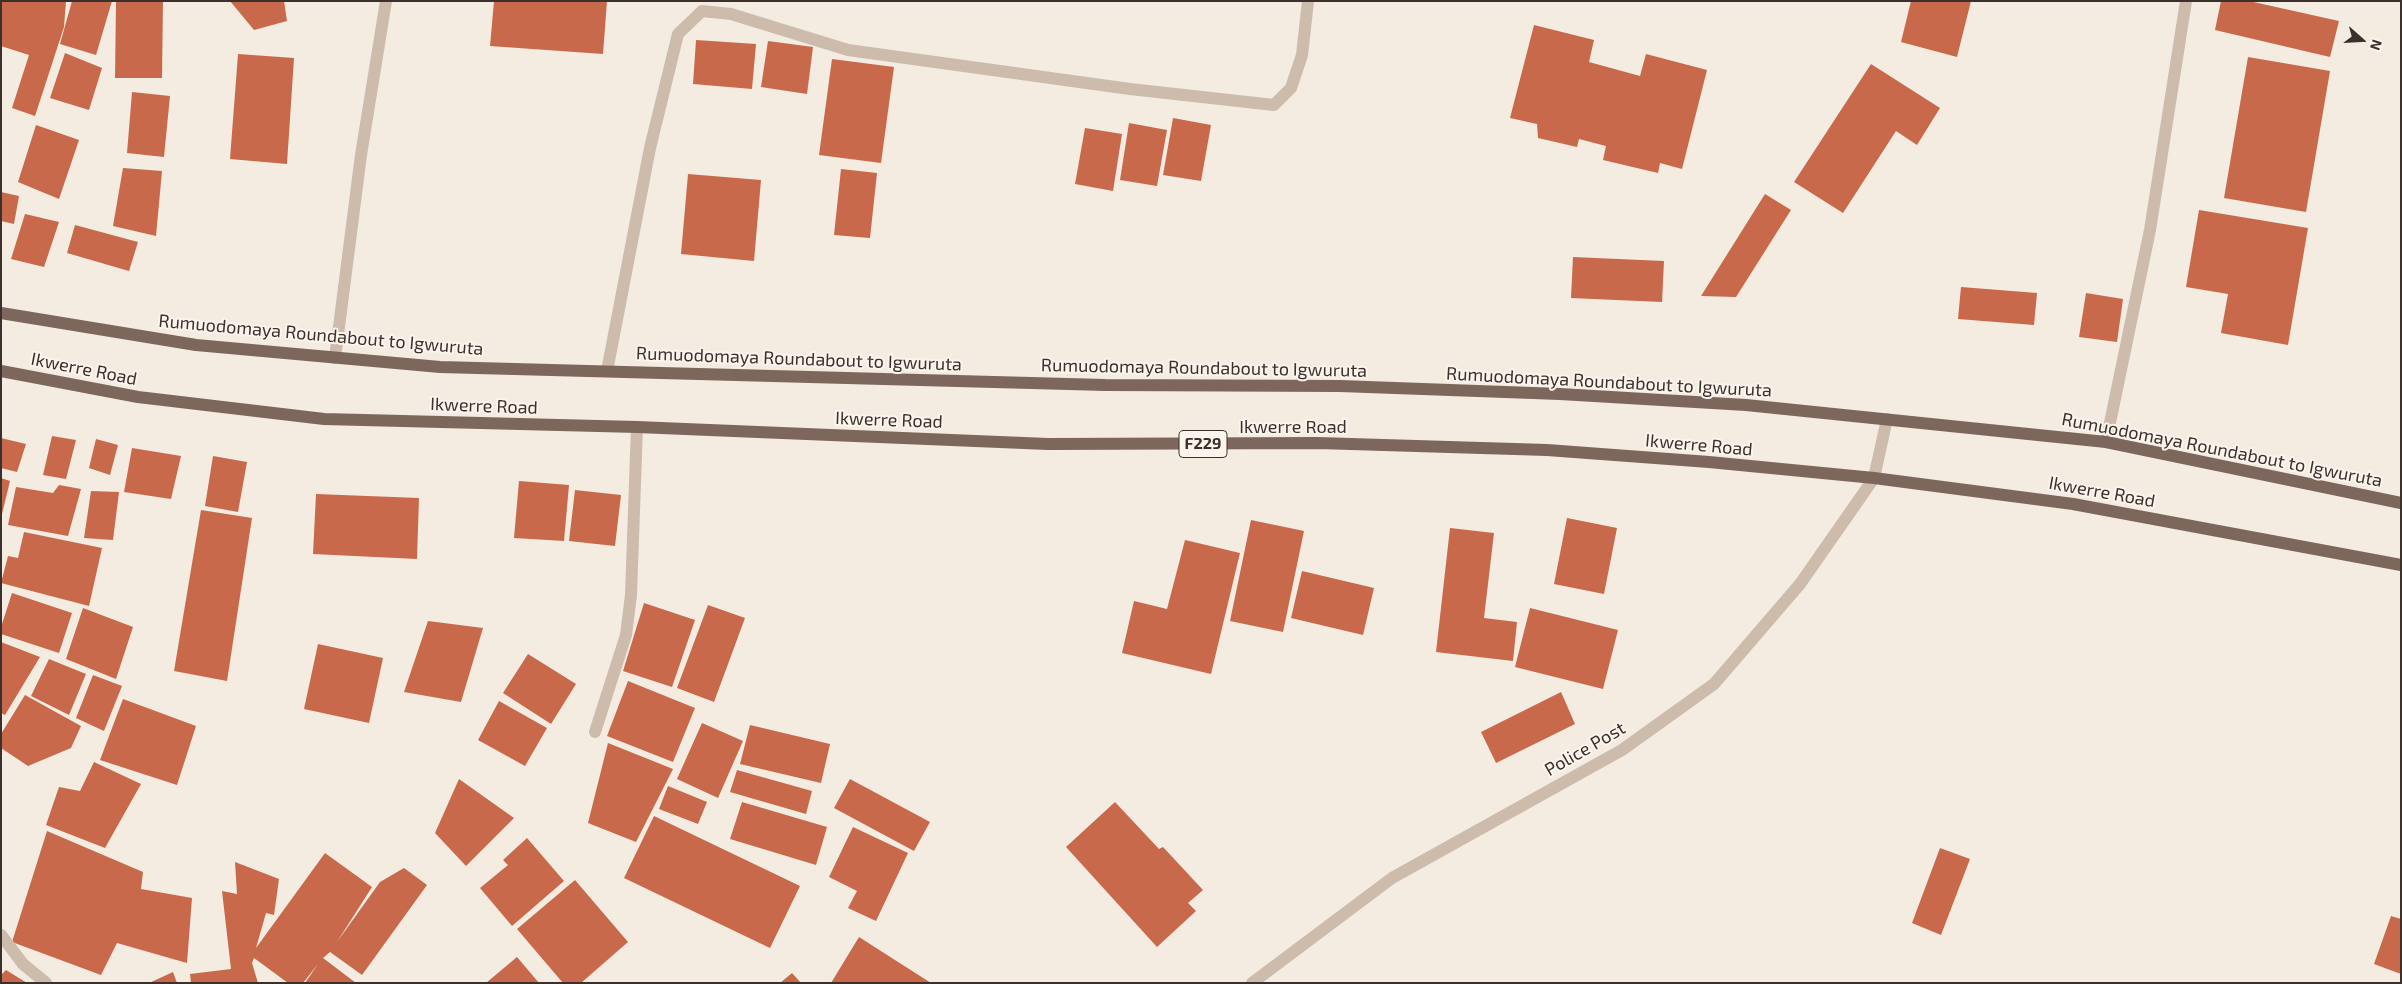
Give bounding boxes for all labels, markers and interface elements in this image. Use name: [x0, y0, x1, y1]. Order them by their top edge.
north arrow: [2337, 15, 2387, 65]
text: N: [2367, 37, 2386, 53]
street label: Rumuodomaya Roundabout to Igwuruta: [158, 310, 484, 360]
street label: Rumuodomaya Roundabout to Igwuruta: [636, 343, 962, 375]
street label: Ikwerre Road: [29, 348, 139, 390]
street label: Rumuodomaya Roundabout to Igwuruta: [1041, 354, 1367, 382]
street label: Rumuodomaya Roundabout to Igwuruta: [1446, 363, 1772, 401]
street label: Ikwerre Road: [430, 393, 538, 419]
street label: Ikwerre Road: [835, 407, 943, 433]
street label: Rumuodomaya Roundabout to Igwuruta: [2060, 408, 2384, 492]
street label: Ikwerre Road: [1239, 416, 1347, 438]
road number: F229: [1179, 430, 1227, 458]
street label: Ikwerre Road: [1644, 430, 1754, 460]
street label: Ikwerre Road: [2047, 472, 2157, 512]
street label: Police Post: [1541, 717, 1629, 781]

